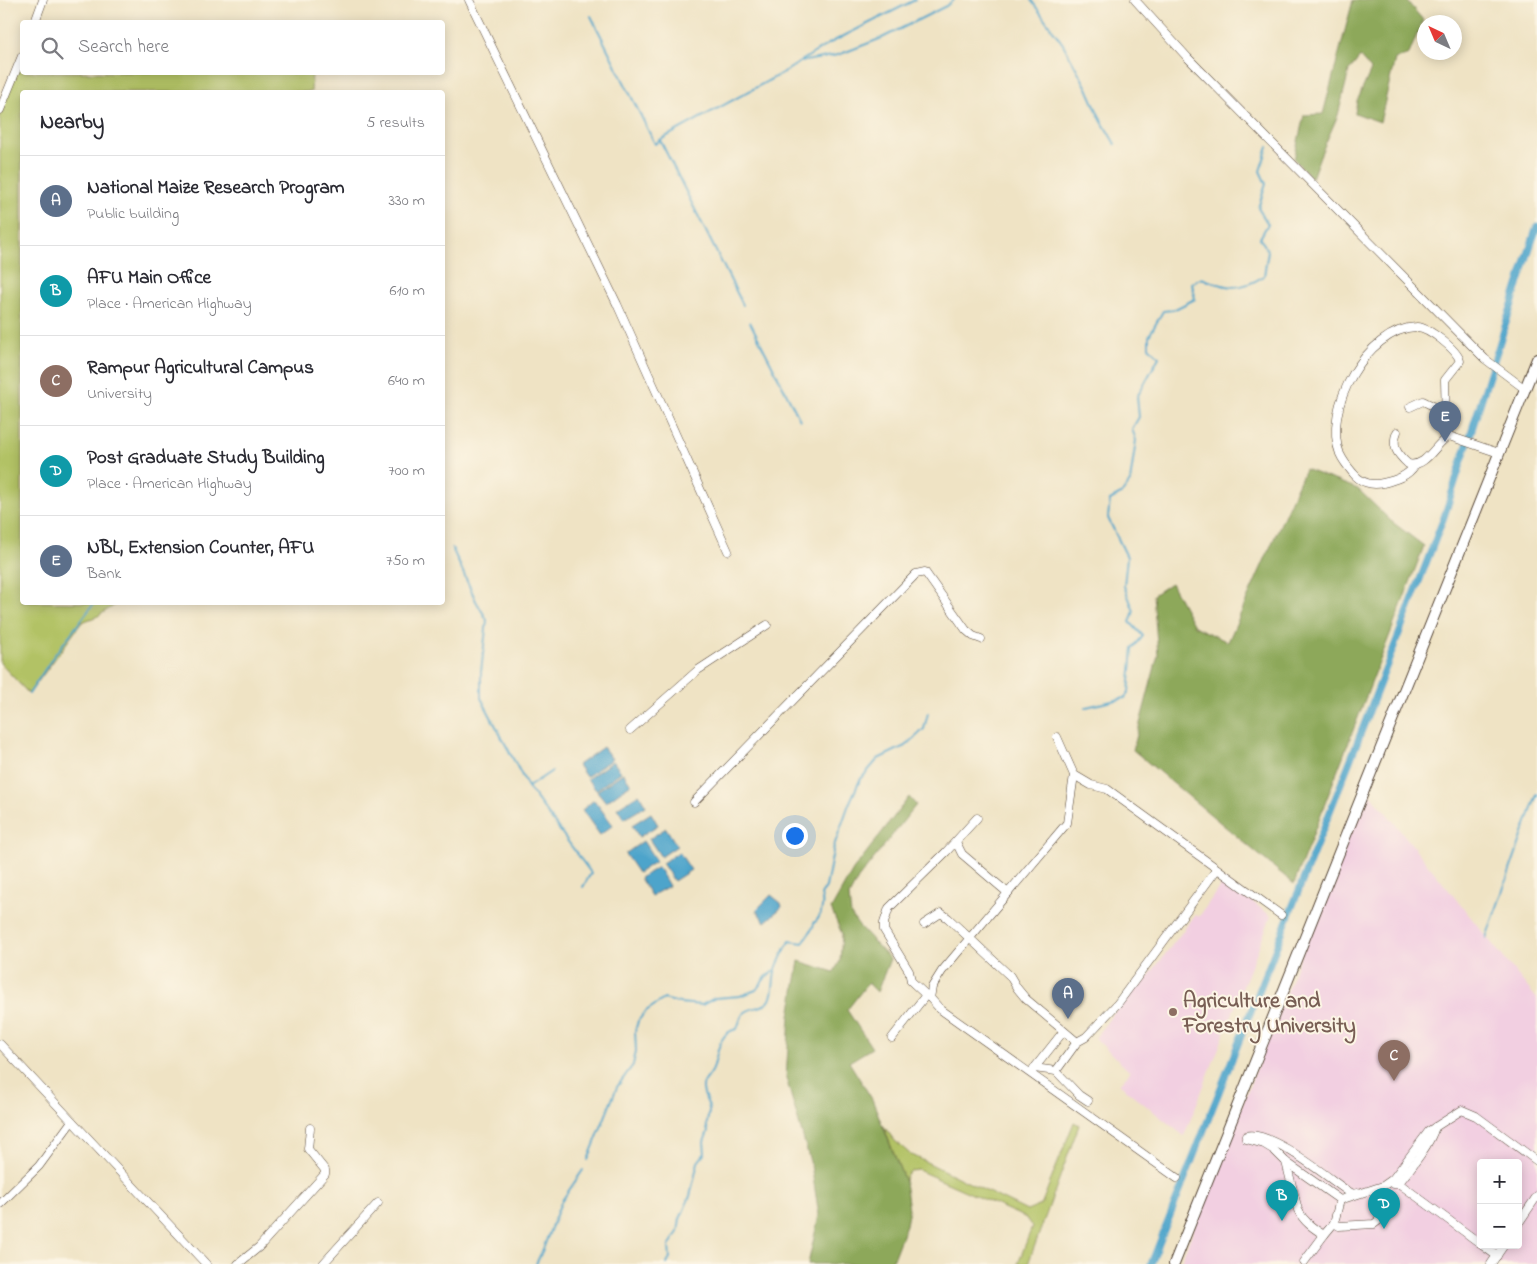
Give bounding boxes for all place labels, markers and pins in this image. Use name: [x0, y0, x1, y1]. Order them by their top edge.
pin: E: [1429, 401, 1461, 442]
pin: A: [1052, 978, 1084, 1019]
place label: Agriculture and Forestry University: [1182, 986, 1356, 1044]
marker: Agriculture and Forestry University: [1167, 1006, 1179, 1018]
pin: C: [1378, 1040, 1410, 1081]
pin: B: [1266, 1180, 1298, 1221]
pin: D: [1368, 1188, 1400, 1229]

